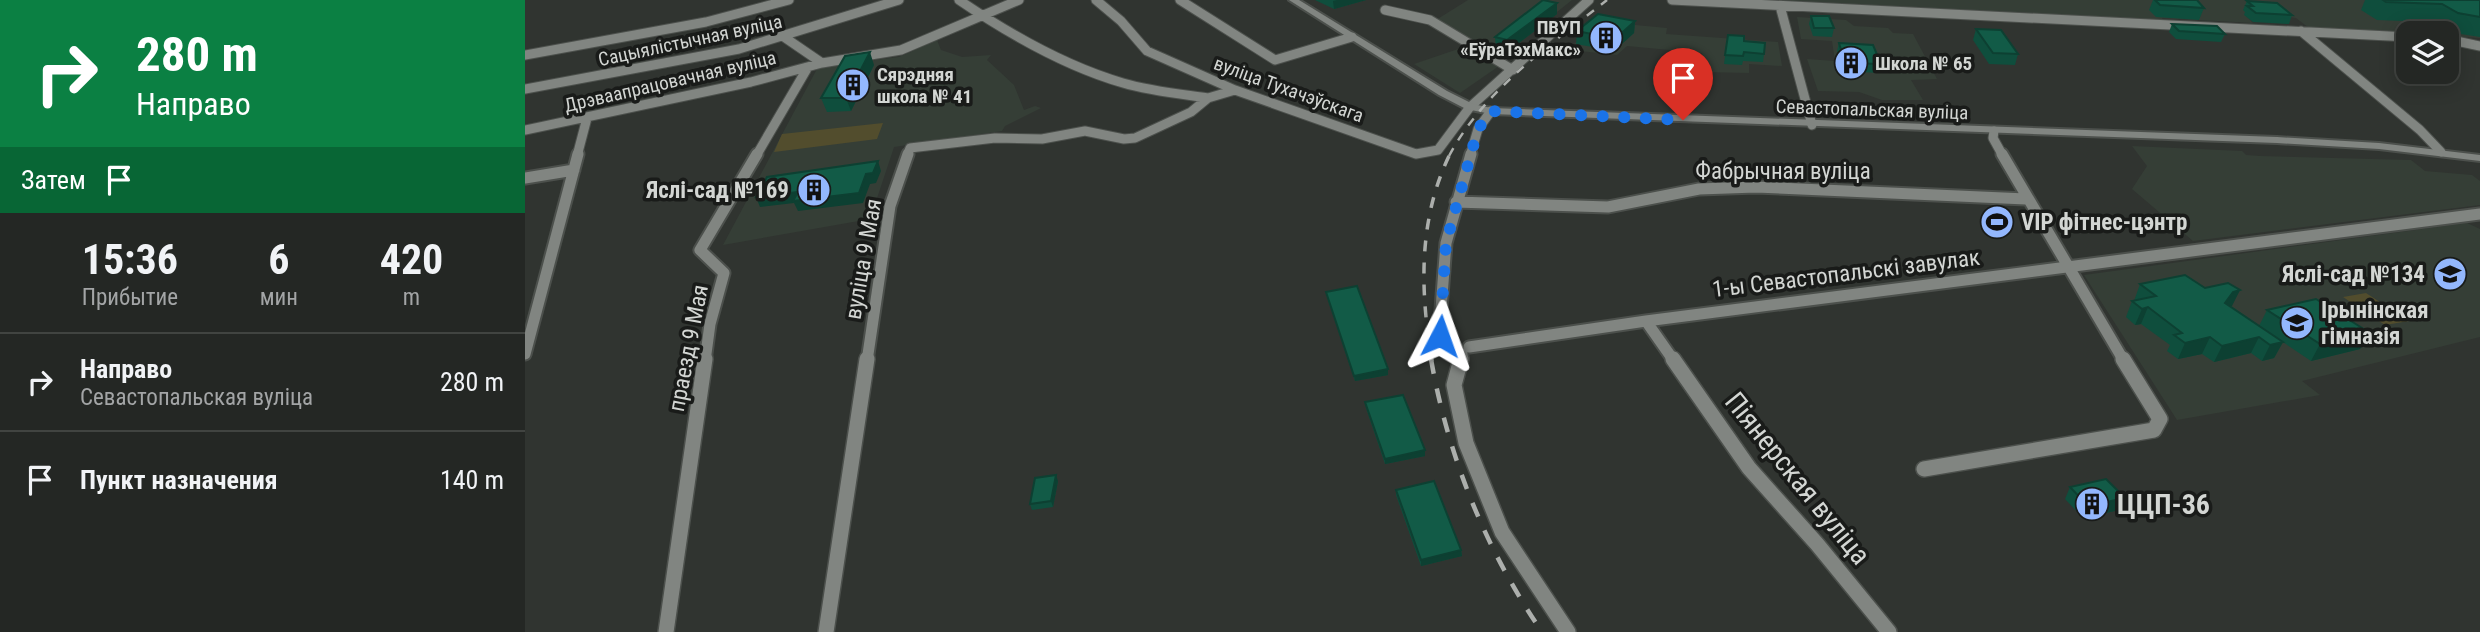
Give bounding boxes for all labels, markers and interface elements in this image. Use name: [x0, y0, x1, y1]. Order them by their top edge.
street label: Сацыялістычная вуліца: [596, 10, 784, 71]
place label: ПВУП «ЕўраТэхМакс»: [1460, 16, 1581, 61]
building icon: ПВУП «ЕўраТэхМакс»: [1587, 19, 1625, 57]
map controls: [2396, 21, 2459, 84]
button: layers: [2396, 21, 2459, 84]
text: 280 m: [136, 26, 258, 83]
icon: right: [21, 28, 112, 119]
building icon: Школа № 65: [1832, 44, 1870, 82]
street label: Дрэваапрацовачная вуліца: [562, 46, 778, 117]
pin: [1653, 48, 1713, 120]
street label: вуліца Тухачэўскага: [1211, 52, 1367, 127]
place label: Школа № 65: [1875, 52, 1972, 75]
icon: arrive: [1664, 59, 1702, 97]
place label: Сярэдняя школа № 41: [877, 63, 972, 108]
building icon: Сярэдняя школа № 41: [834, 66, 872, 104]
text: Направо: [136, 85, 251, 123]
street label: Севастопальская вуліца: [1775, 95, 1969, 124]
street label: Фабрычная вуліца: [1695, 158, 1871, 185]
icon: arrive: [100, 161, 138, 199]
text: Затем: [21, 165, 86, 195]
building icon: Яслі-сад №169: [795, 171, 833, 209]
place label: Яслі-сад №169: [645, 177, 789, 204]
street label: вуліца 9 Мая: [840, 197, 887, 322]
sports icon: VIP фітнес-цэнтр: [1978, 203, 2016, 241]
place label: VIP фітнес-цэнтр: [2021, 209, 2187, 236]
text: 15:36: [82, 235, 178, 284]
text: 6: [268, 235, 289, 284]
text: 420: [380, 235, 443, 284]
street label: 1-ы Севастопальскі завулак: [1711, 244, 1981, 303]
school or university icon: Яслі-сад №134: [2431, 255, 2469, 293]
place label: Яслі-сад №134: [2281, 261, 2425, 288]
street label: праезд 9 Мая: [663, 282, 714, 414]
text: Прибытие: [82, 284, 178, 311]
text: мин: [260, 284, 298, 311]
text: m: [403, 284, 420, 311]
place label: Ірынінская гімназія: [2321, 297, 2429, 350]
position arrow: [1403, 299, 1477, 373]
school or university icon: Ірынінская гімназія: [2278, 304, 2316, 342]
text: Направо: [80, 354, 172, 384]
icon: right: [21, 363, 59, 401]
text: 280 m: [440, 367, 504, 397]
text: Севастопальская вуліца: [80, 384, 313, 411]
street label: Піянерская вуліца: [1718, 386, 1877, 571]
icon: arrive: [21, 461, 59, 499]
text: Пункт назначения: [80, 465, 278, 495]
text: 140 m: [440, 465, 504, 495]
building icon: ЦЦП-36: [2073, 485, 2111, 523]
place label: ЦЦП-36: [2117, 488, 2210, 521]

